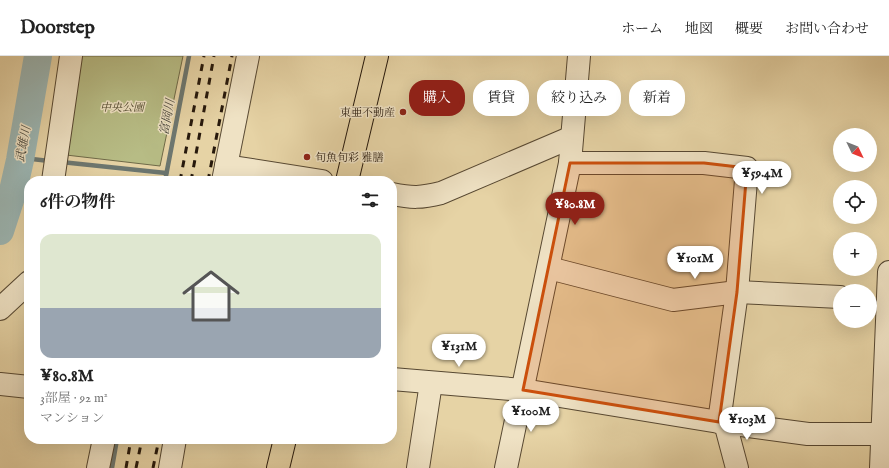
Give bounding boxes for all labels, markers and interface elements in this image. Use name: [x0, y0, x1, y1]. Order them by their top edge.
text: Doorstep: [20, 16, 95, 40]
text: ホーム: [621, 20, 663, 38]
text: 地図: [685, 20, 713, 38]
text: 概要: [735, 20, 763, 38]
text: お問い合わせ: [785, 20, 869, 38]
chip: 購入: [409, 80, 465, 116]
chip: 賃貸: [473, 80, 529, 116]
chip: 絞り込み: [537, 80, 621, 116]
chip: 新着: [629, 80, 685, 116]
water label: 富岡川: [157, 96, 179, 136]
park label: 中央公園: [100, 101, 146, 115]
place label: 東亜不動産: [340, 106, 395, 120]
marker: 東亜不動産: [398, 107, 408, 117]
water label: 武雄川: [13, 123, 35, 163]
north arrow: [833, 128, 877, 172]
map controls: [833, 128, 877, 328]
place label: 旬魚旬彩 雅膳: [315, 151, 383, 165]
marker: 旬魚旬彩 雅膳: [302, 152, 312, 162]
pin: ¥59.4M: [729, 161, 795, 195]
text: ¥59.4M: [741, 165, 783, 182]
button: locate: [833, 180, 877, 224]
icon: filters: [359, 189, 381, 211]
text: 6件の物件: [40, 192, 115, 213]
pin: ¥80.8M: [542, 192, 608, 226]
text: ¥80.8M: [554, 196, 596, 213]
button: +: [833, 232, 877, 276]
pin: ¥101M: [667, 246, 723, 280]
text: ¥101M: [676, 250, 714, 267]
icon: home: [175, 260, 247, 332]
button: −: [833, 284, 877, 328]
pin: ¥131M: [431, 334, 487, 368]
text: ¥131M: [441, 338, 477, 355]
text: ¥80.8M: [40, 366, 94, 387]
text: 3部屋 · 92 m²: [40, 390, 108, 407]
pin: ¥100M: [503, 399, 559, 433]
text: ¥100M: [511, 403, 551, 420]
pin: ¥103M: [719, 407, 775, 441]
text: マンション: [40, 410, 104, 427]
text: ¥103M: [728, 411, 766, 428]

